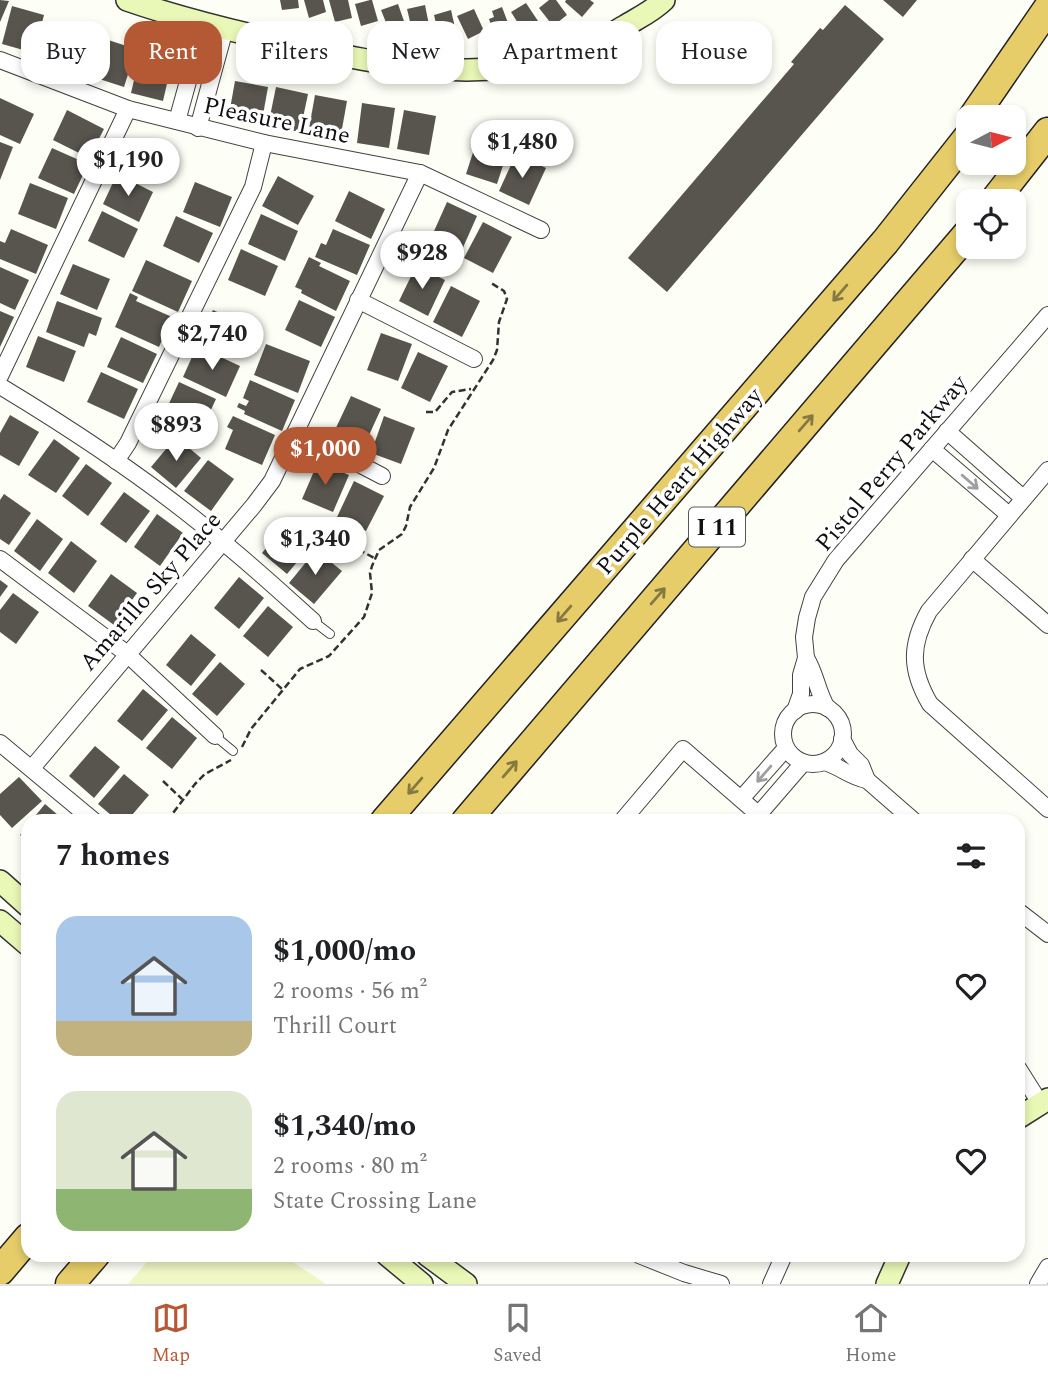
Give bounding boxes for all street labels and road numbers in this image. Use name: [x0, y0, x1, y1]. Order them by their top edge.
street label: Pleasure Lane: [200, 88, 354, 154]
street label: Pistol Perry Parkway: [807, 366, 978, 560]
street label: Purple Heart Highway: [588, 379, 772, 583]
street label: Amarillo Sky Place: [71, 504, 230, 679]
road number: I 11: [689, 508, 745, 547]

